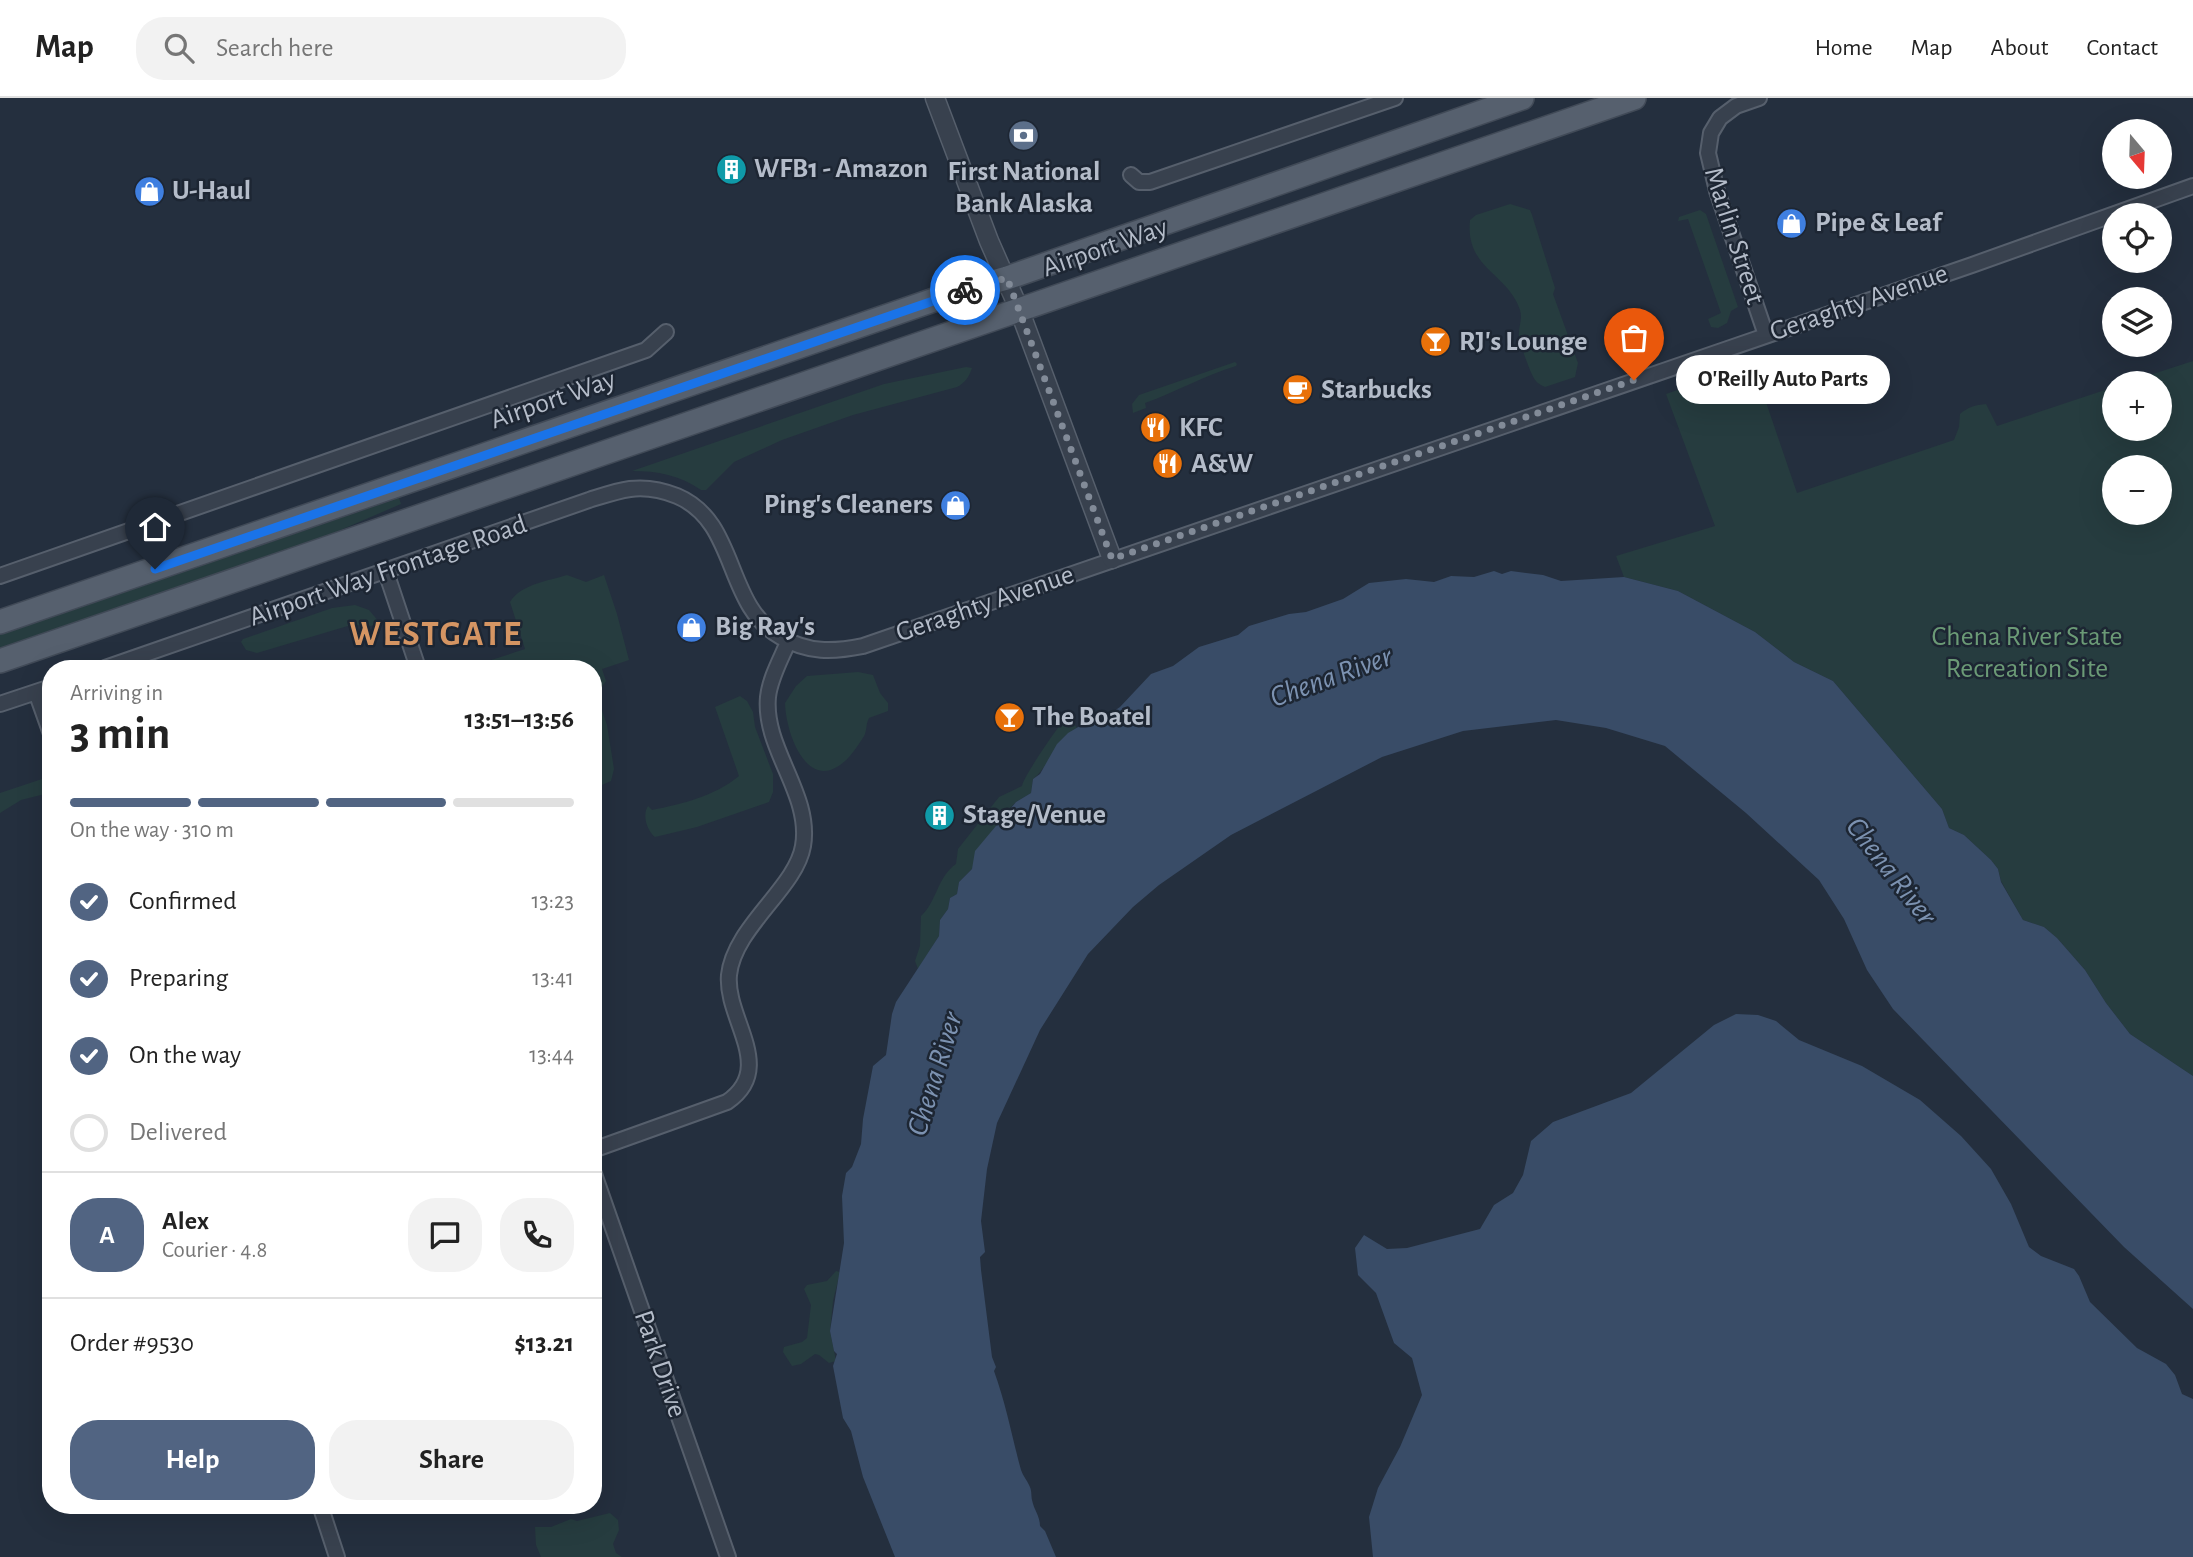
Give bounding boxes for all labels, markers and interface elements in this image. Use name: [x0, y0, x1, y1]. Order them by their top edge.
search box: [136, 17, 626, 80]
icon: search: [160, 29, 198, 67]
text: Map: [35, 31, 94, 64]
text: Search here: [216, 35, 334, 61]
text: Home: [1815, 36, 1873, 60]
text: Map: [1911, 36, 1953, 60]
text: About: [1991, 36, 2048, 60]
text: Contact: [2086, 36, 2158, 60]
bank icon: First National Bank Alaska: [1007, 118, 1041, 152]
north arrow: [2102, 119, 2172, 189]
map controls: [2102, 119, 2172, 525]
building icon: WFB1 - Amazon: [714, 152, 748, 186]
place label: WFB1 - Amazon: [754, 155, 928, 183]
place label: First National Bank Alaska: [948, 158, 1100, 218]
street label: Marlin Street: [1699, 164, 1769, 308]
shop icon: U-Haul: [132, 174, 166, 208]
place label: U-Haul: [172, 177, 251, 205]
button: locate: [2102, 203, 2172, 273]
shop icon: Pipe & Leaf: [1775, 206, 1809, 240]
place label: Pipe & Leaf: [1815, 209, 1943, 237]
street label: Airport Way: [1039, 214, 1171, 282]
courier: [930, 255, 1000, 325]
street label: Geraghty Avenue: [1766, 259, 1952, 347]
icon: bike: [946, 271, 984, 309]
button: layers: [2102, 287, 2172, 357]
pin: [1604, 308, 1664, 380]
icon: bag: [1615, 319, 1653, 357]
bar icon: RJ's Lounge: [1419, 325, 1453, 359]
place label: RJ's Lounge: [1459, 328, 1588, 356]
callout: O'Reilly Auto Parts: [1676, 356, 1890, 404]
street label: Airport Way: [487, 366, 619, 434]
text: O'Reilly Auto Parts: [1698, 368, 1868, 391]
button: +: [2102, 371, 2172, 441]
cafe icon: Starbucks: [1281, 373, 1315, 407]
place label: Starbucks: [1321, 376, 1432, 404]
restaurant icon: KFC: [1139, 411, 1173, 445]
place label: KFC: [1179, 414, 1223, 442]
restaurant icon: A&W: [1151, 447, 1185, 481]
place label: A&W: [1191, 450, 1254, 478]
button: −: [2102, 455, 2172, 525]
shop icon: Ping's Cleaners: [939, 488, 973, 522]
place label: Ping's Cleaners: [764, 491, 933, 519]
pin: [125, 497, 185, 569]
icon: home: [136, 508, 174, 546]
street label: Airport Way Frontage Road: [246, 510, 530, 632]
street label: Geraghty Avenue: [892, 560, 1078, 648]
shop icon: Big Ray's: [675, 610, 709, 644]
place label: Big Ray's: [715, 613, 815, 641]
district label: WESTGATE: [349, 617, 523, 652]
park label: Chena River State Recreation Site: [1932, 623, 2122, 683]
water label: Chena River: [1266, 641, 1397, 713]
text: Arriving in: [70, 682, 163, 705]
bar icon: The Boatel: [992, 700, 1026, 734]
place label: The Boatel: [1032, 703, 1152, 731]
text: 13:51–13:56: [465, 706, 574, 732]
text: 3 min: [70, 711, 170, 757]
building icon: Stage/Venue: [923, 798, 957, 832]
place label: Stage/Venue: [963, 801, 1106, 829]
water label: Chena River: [1840, 812, 1943, 931]
text: On the way · 310 m: [70, 819, 234, 842]
icon: check: [70, 883, 108, 921]
text: Confirmed: [129, 888, 237, 914]
text: 13:23: [531, 890, 574, 913]
icon: check: [70, 960, 108, 998]
text: Preparing: [129, 965, 228, 991]
text: 13:41: [532, 967, 574, 990]
water label: Chena River: [902, 1008, 968, 1139]
icon: check: [70, 1037, 108, 1075]
text: On the way: [129, 1042, 241, 1068]
text: 13:44: [529, 1044, 574, 1067]
text: Delivered: [129, 1119, 227, 1145]
button: chat: [408, 1198, 482, 1272]
button: phone: [500, 1198, 574, 1272]
text: Alex: [162, 1208, 209, 1234]
text: A: [99, 1222, 115, 1248]
text: Courier · 4.8: [162, 1239, 267, 1262]
street label: Park Drive: [629, 1307, 691, 1421]
text: Order #9530: [70, 1330, 194, 1356]
text: $13.21: [514, 1330, 574, 1356]
button: Help: [70, 1420, 315, 1500]
button: Share: [329, 1420, 574, 1500]

